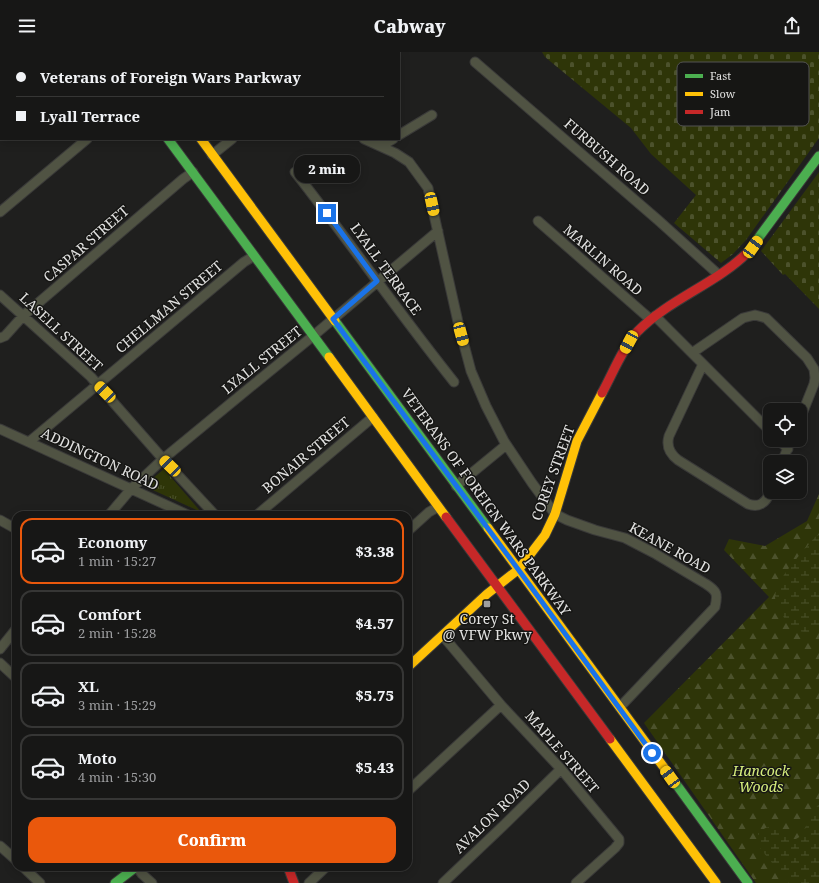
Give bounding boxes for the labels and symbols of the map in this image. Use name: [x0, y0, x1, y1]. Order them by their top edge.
legend: [677, 62, 809, 126]
text: Fast: [710, 68, 731, 83]
text: Slow: [710, 86, 736, 101]
text: Jam: [709, 104, 731, 119]
street label: FURBUSH ROAD: [560, 114, 654, 199]
callout: 2 min: [294, 155, 360, 183]
car: [424, 191, 440, 217]
street label: CASPAR STREET: [39, 201, 133, 286]
route end: [318, 204, 336, 222]
street label: LYALL TERRACE: [347, 219, 426, 319]
street label: MARLIN ROAD: [560, 220, 647, 299]
car: [741, 234, 765, 260]
street label: CHELLMAN STREET: [111, 256, 227, 357]
street label: LASELL STREET: [16, 288, 107, 375]
street label: LYALL STREET: [218, 321, 306, 398]
car: [452, 321, 470, 347]
car: [618, 329, 640, 355]
car: [92, 379, 118, 405]
street label: VETERANS OF FOREIGN WARS PARKWAY: [397, 384, 576, 619]
street label: BONAIR STREET: [258, 412, 354, 497]
street label: COREY STREET: [526, 422, 579, 523]
street label: ADDINGTON ROAD: [38, 423, 162, 494]
car: [157, 453, 183, 479]
street label: KEANE ROAD: [626, 517, 714, 578]
marker: Corey St @ VFW Pkwy: [482, 599, 492, 609]
place label: Corey St @ VFW Pkwy: [442, 609, 532, 644]
street label: MAPLE STREET: [521, 706, 604, 797]
route start: [643, 744, 661, 762]
park label: Hancock Woods: [731, 761, 791, 796]
car: [658, 764, 682, 790]
street label: AVALON ROAD: [449, 774, 534, 857]

